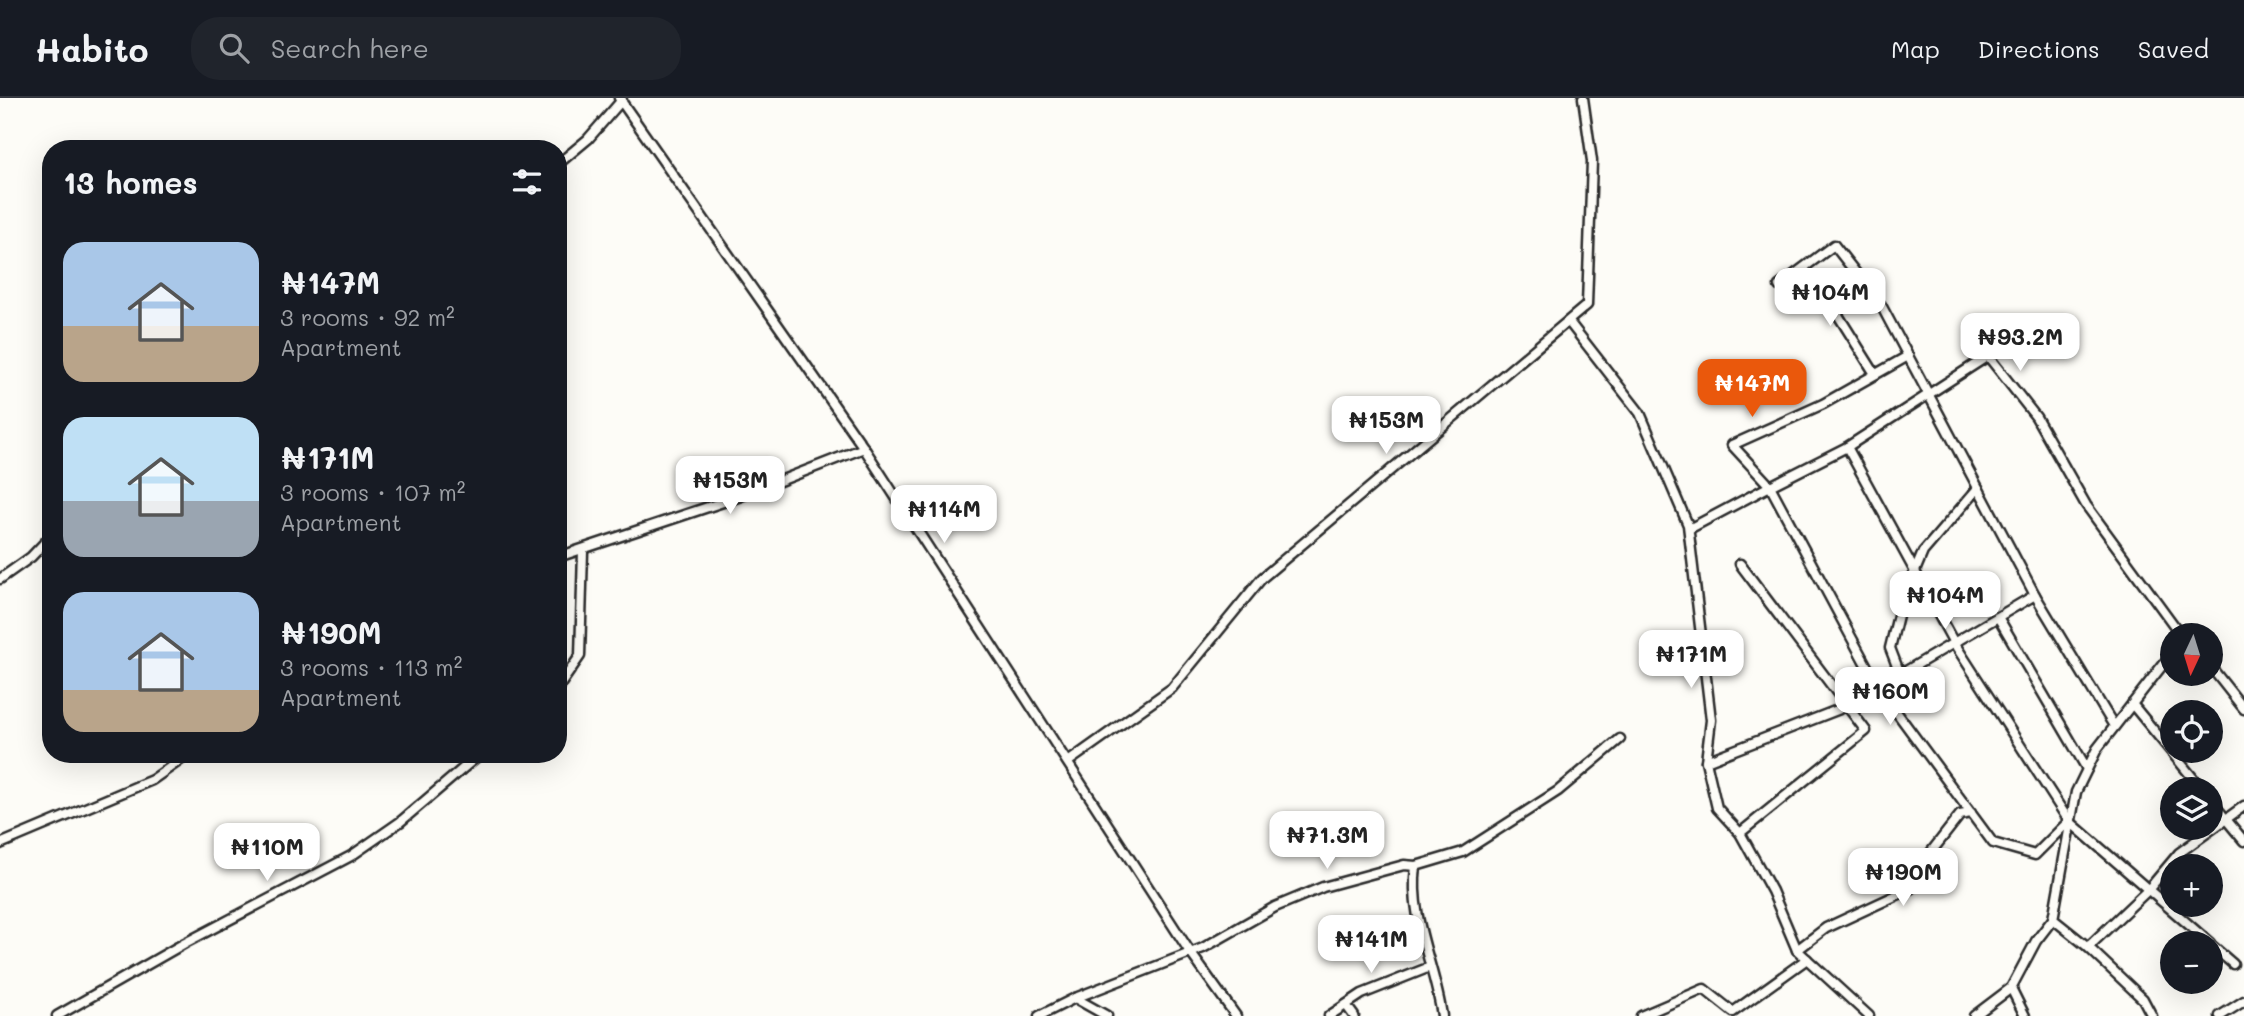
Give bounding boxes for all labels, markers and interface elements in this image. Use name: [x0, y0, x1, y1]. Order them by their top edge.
search box: [191, 17, 681, 80]
text: Habito: [35, 27, 149, 70]
icon: search: [215, 29, 253, 67]
text: Search here: [271, 31, 429, 65]
text: Map: [1891, 33, 1940, 64]
text: Directions: [1978, 33, 2100, 64]
text: Saved: [2138, 33, 2209, 64]
text: 13 homes: [63, 162, 198, 202]
icon: filters: [508, 163, 546, 201]
text: ₦147M: [280, 262, 380, 302]
pin: ₦104M: [1781, 268, 1879, 328]
icon: home: [119, 270, 203, 354]
text: ₦104M: [1791, 276, 1869, 306]
text: 3 rooms · 92 m²: [280, 302, 455, 332]
pin: ₦93.2M: [1963, 314, 2077, 373]
text: ₦93.2M: [1977, 321, 2063, 351]
text: Apartment: [280, 332, 402, 362]
pin: ₦147M: [1703, 360, 1801, 419]
text: ₦147M: [1714, 367, 1790, 397]
pin: ₦153M: [1337, 396, 1435, 456]
text: ₦153M: [1348, 404, 1424, 434]
text: ₦171M: [280, 437, 375, 477]
icon: home: [119, 445, 203, 529]
pin: ₦153M: [681, 456, 779, 516]
text: ₦153M: [692, 464, 768, 494]
text: 3 rooms · 107 m²: [280, 477, 466, 507]
pin: ₦114M: [895, 486, 993, 545]
text: ₦114M: [907, 493, 981, 523]
text: Apartment: [280, 507, 402, 537]
pin: ₦104M: [1896, 572, 1994, 631]
text: ₦104M: [1906, 579, 1984, 609]
text: ₦190M: [280, 612, 382, 652]
icon: home: [119, 620, 203, 704]
north arrow: [2160, 623, 2222, 686]
map controls: [2160, 623, 2223, 994]
pin: ₦171M: [1642, 630, 1740, 690]
text: ₦171M: [1655, 638, 1727, 668]
text: 3 rooms · 113 m²: [280, 652, 462, 682]
pin: ₦160M: [1841, 668, 1939, 727]
text: ₦160M: [1851, 675, 1929, 705]
text: Apartment: [280, 682, 402, 712]
button: locate: [2160, 700, 2223, 763]
button: layers: [2160, 777, 2223, 840]
pin: ₦71.3M: [1270, 812, 1384, 871]
text: ₦71.3M: [1285, 819, 1369, 849]
pin: ₦110M: [218, 824, 316, 883]
text: ₦110M: [230, 831, 304, 861]
pin: ₦190M: [1854, 848, 1952, 908]
button: +: [2160, 854, 2223, 917]
text: ₦190M: [1864, 856, 1942, 886]
pin: ₦141M: [1322, 916, 1420, 975]
text: ₦141M: [1334, 923, 1408, 953]
button: −: [2160, 931, 2223, 994]

